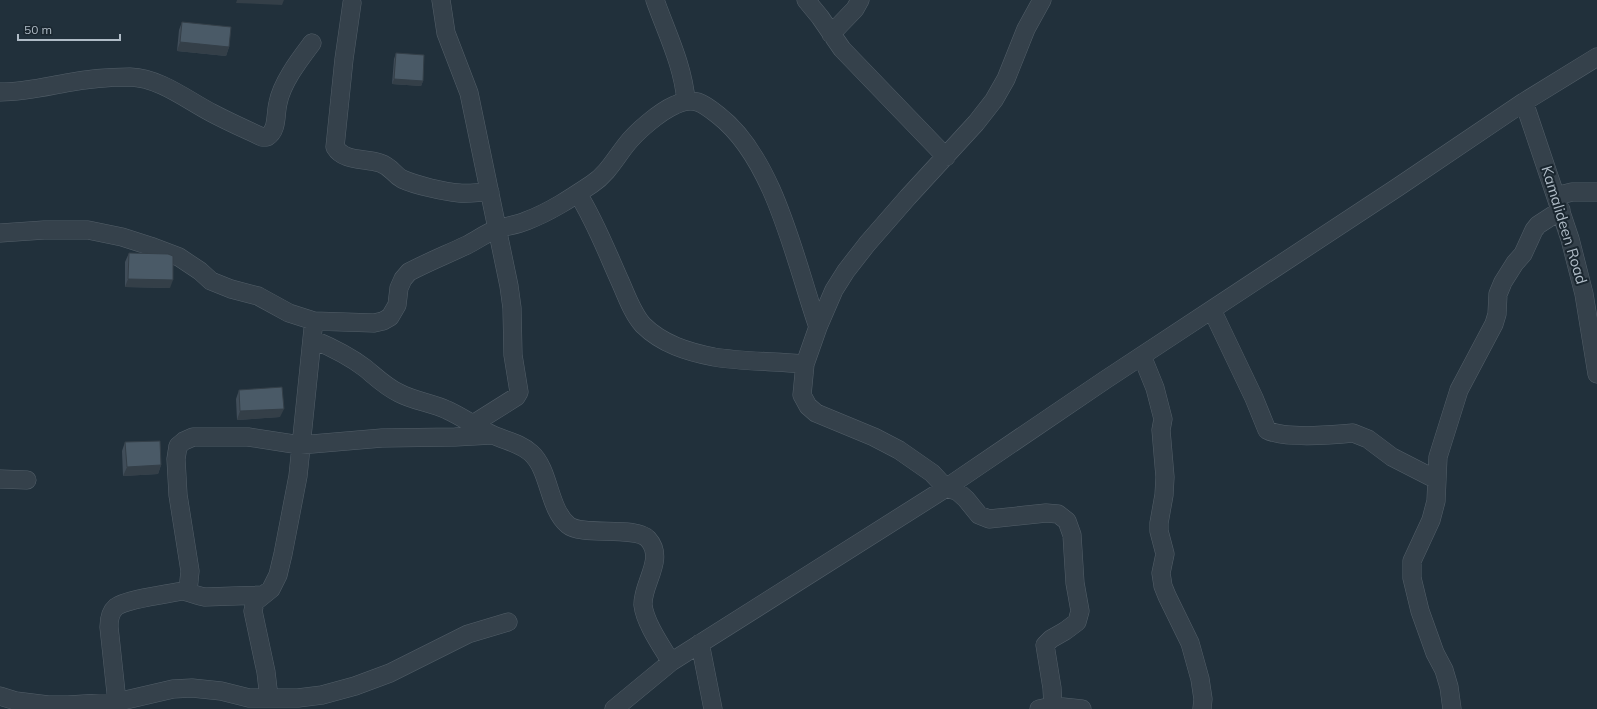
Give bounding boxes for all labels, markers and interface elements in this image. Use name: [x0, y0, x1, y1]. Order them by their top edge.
scale bar: [18, 16, 120, 42]
text: 50 m: [24, 22, 52, 37]
street label: Kamalideen Road: [1537, 163, 1591, 286]

